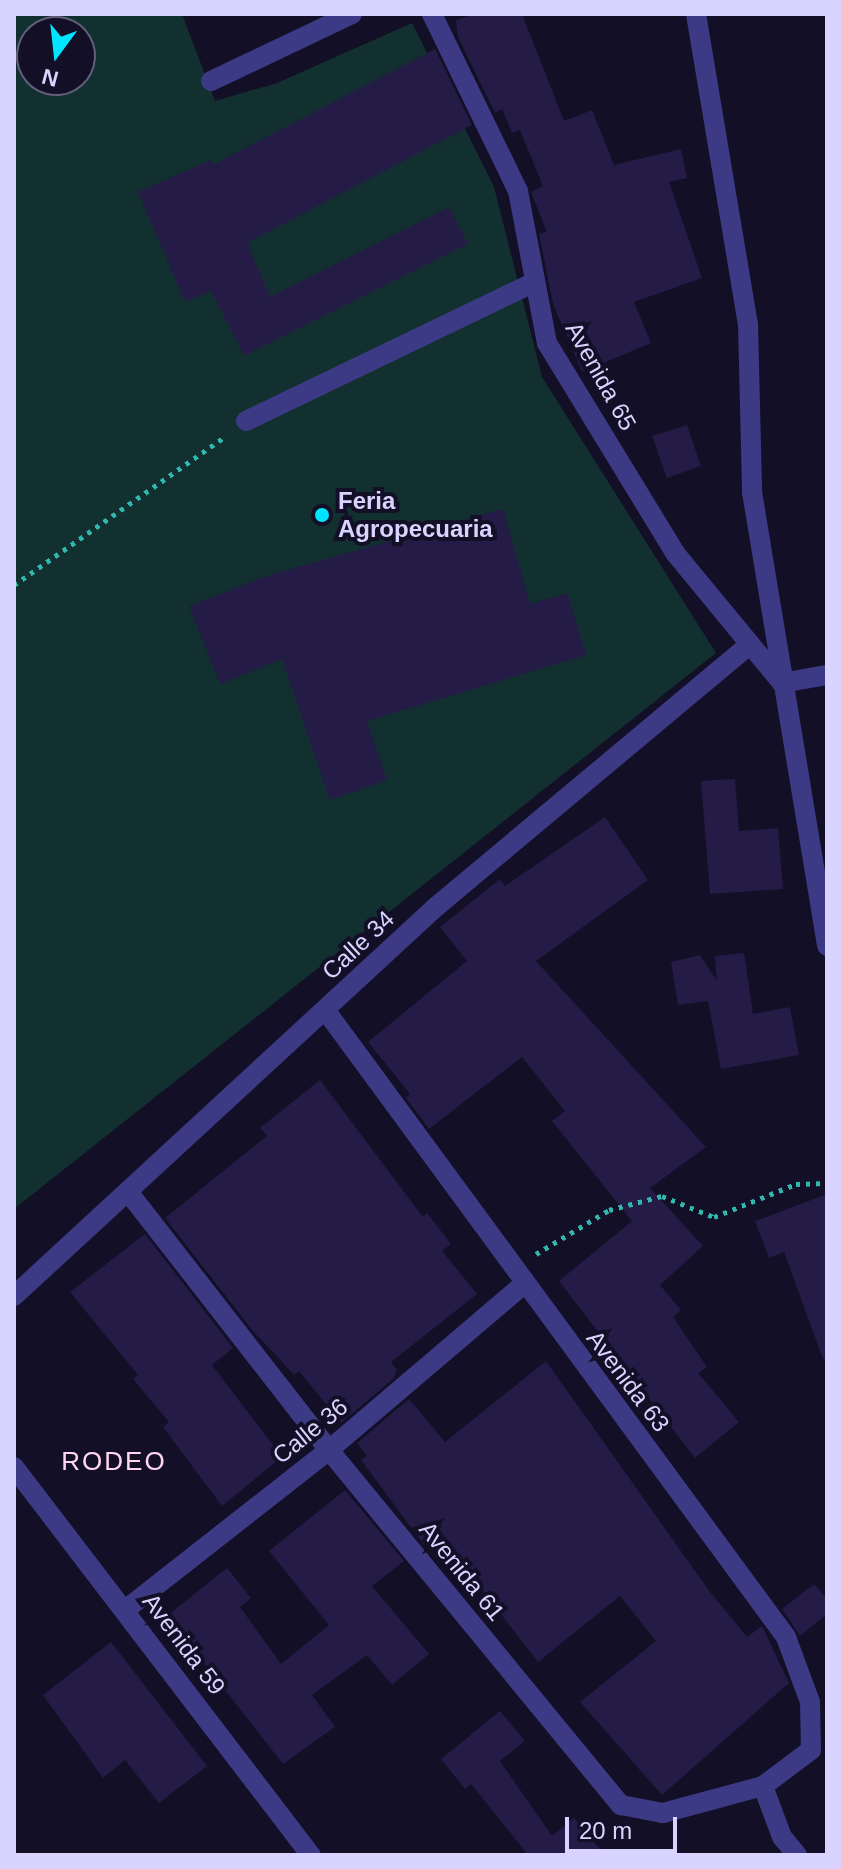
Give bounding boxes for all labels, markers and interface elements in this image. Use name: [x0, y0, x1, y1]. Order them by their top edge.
north arrow: [16, 16, 96, 96]
text: N: [39, 64, 61, 92]
street label: Avenida 65: [559, 317, 643, 435]
place label: Feria Agropecuaria: [338, 487, 493, 543]
marker: Feria Agropecuaria: [313, 506, 331, 524]
street label: Calle 34: [316, 904, 400, 986]
street label: Avenida 63: [580, 1325, 676, 1437]
street label: Calle 36: [267, 1392, 353, 1470]
district label: RODEO: [61, 1446, 167, 1478]
street label: Avenida 61: [413, 1515, 511, 1627]
street label: Avenida 59: [136, 1588, 232, 1700]
scale bar: [569, 1801, 681, 1851]
text: 20 m: [579, 1817, 632, 1844]

